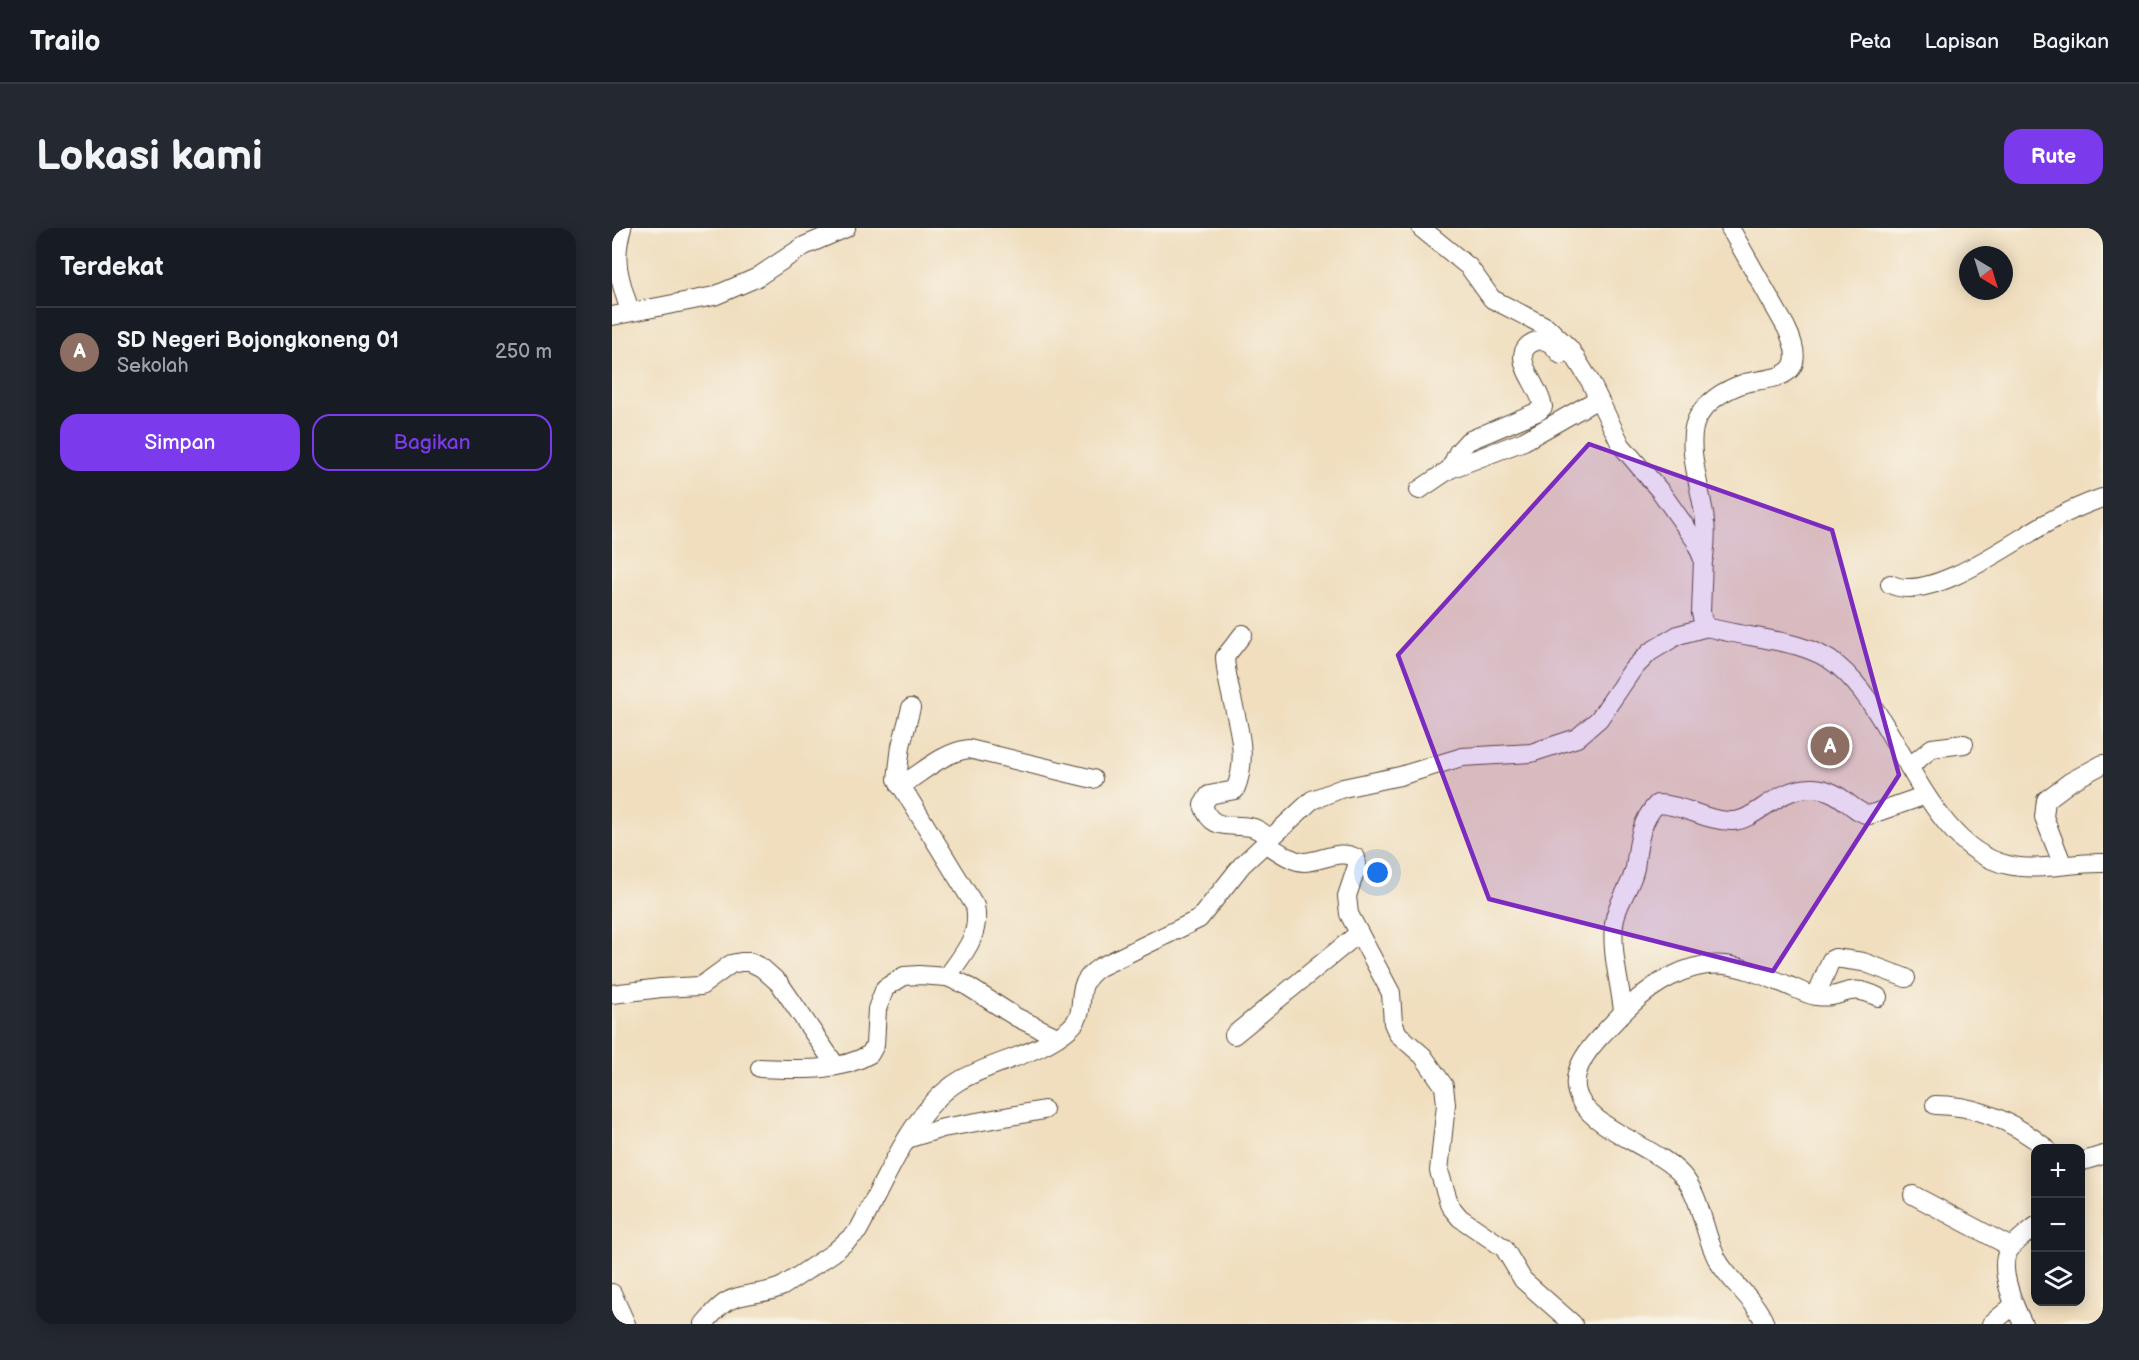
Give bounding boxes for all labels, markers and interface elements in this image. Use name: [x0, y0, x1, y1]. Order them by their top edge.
text: Trailo: [30, 25, 101, 58]
text: Peta: [1849, 29, 1891, 54]
text: Lapisan: [1924, 29, 1999, 54]
text: Bagikan: [2032, 29, 2109, 54]
button: Rute: [2004, 129, 2103, 184]
text: Lokasi kami: [36, 131, 262, 182]
north arrow: [1959, 246, 2013, 300]
text: Terdekat: [60, 252, 163, 283]
text: SD Negeri Bojongkoneng 01: [117, 327, 399, 354]
text: A: [73, 340, 86, 364]
text: 250 m: [495, 340, 552, 364]
text: Sekolah: [117, 354, 188, 378]
button: Simpan: [60, 414, 300, 471]
button: Bagikan: [312, 414, 552, 471]
pin: A: [1810, 724, 1850, 768]
your location: [1363, 858, 1392, 887]
map controls: [2031, 1144, 2085, 1306]
button: +: [2031, 1144, 2085, 1198]
button: −: [2031, 1198, 2085, 1252]
button: layers: [2031, 1252, 2085, 1306]

